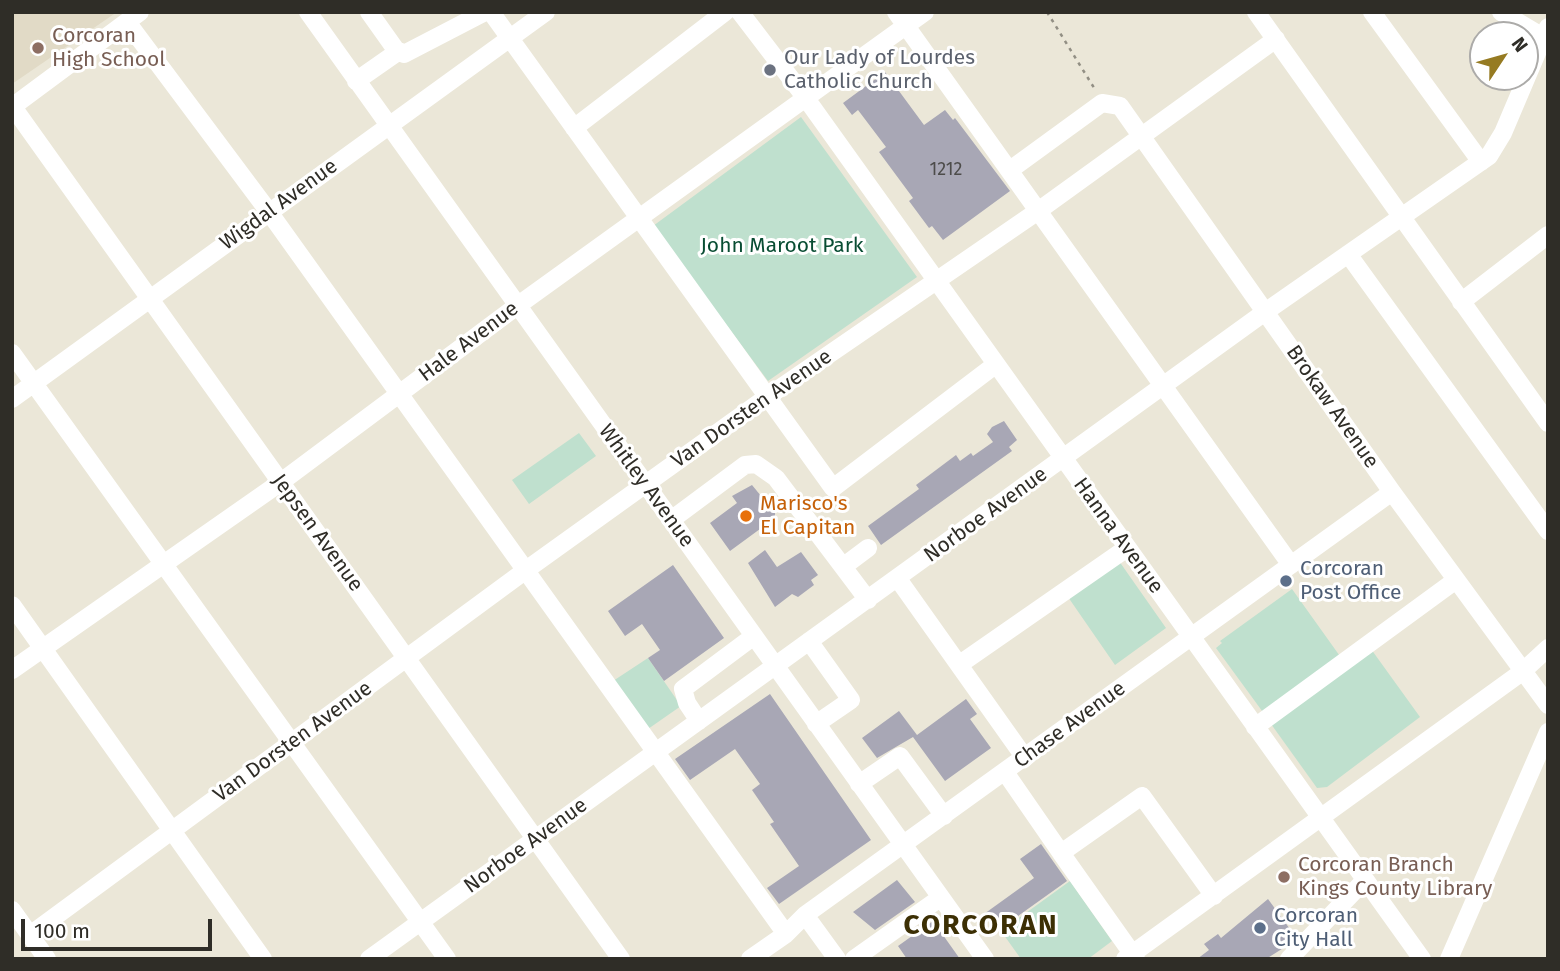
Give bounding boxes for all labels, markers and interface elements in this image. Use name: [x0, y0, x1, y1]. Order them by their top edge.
north arrow: [1469, 21, 1539, 91]
place label: Corcoran High School: [52, 23, 165, 73]
text: N: [1507, 33, 1533, 56]
marker: Corcoran High School: [30, 40, 46, 56]
place label: Our Lady of Lourdes Catholic Church: [784, 45, 975, 95]
marker: Our Lady of Lourdes Catholic Church: [762, 62, 778, 78]
street label: Wigdal Avenue: [215, 154, 343, 256]
house number: 1212: [930, 159, 962, 181]
park label: John Maroot Park: [700, 233, 864, 259]
street label: Hale Avenue: [414, 296, 524, 388]
street label: Brokaw Avenue: [1280, 341, 1384, 473]
street label: Van Dorsten Avenue: [667, 344, 837, 474]
street label: Whitley Avenue: [593, 420, 699, 552]
street label: Norboe Avenue: [919, 462, 1053, 568]
street label: Jepsen Avenue: [266, 469, 368, 597]
street label: Hanna Avenue: [1068, 473, 1168, 599]
place label: Marisco's El Capitan: [760, 491, 855, 541]
marker: Marisco's El Capitan: [738, 508, 754, 524]
place label: Corcoran Post Office: [1300, 556, 1401, 606]
marker: Corcoran Post Office: [1278, 573, 1294, 589]
street label: Van Dorsten Avenue: [209, 676, 377, 808]
street label: Chase Avenue: [1009, 676, 1131, 774]
street label: Norboe Avenue: [459, 793, 593, 899]
place label: Corcoran Branch Kings County Library: [1298, 852, 1492, 902]
marker: Corcoran Branch Kings County Library: [1276, 869, 1292, 885]
place label: Corcoran City Hall: [1274, 903, 1358, 953]
scale bar: [24, 904, 215, 948]
district label: CORCORAN: [904, 909, 1058, 943]
text: 100 m: [34, 918, 90, 944]
marker: Corcoran City Hall: [1252, 920, 1268, 936]

